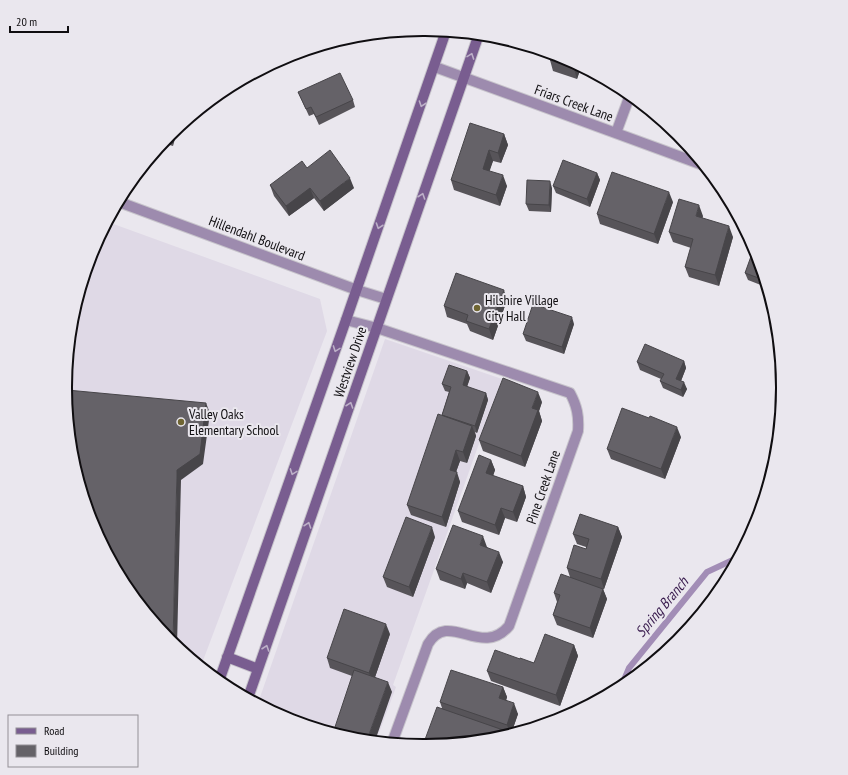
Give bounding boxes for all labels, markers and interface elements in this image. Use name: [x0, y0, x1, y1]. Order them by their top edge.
scale bar: [10, 8, 68, 34]
text: 20 m: [16, 14, 37, 29]
one-way arrow: [466, 52, 474, 59]
street label: Friars Creek Lane: [532, 80, 616, 126]
one-way arrow: [418, 100, 426, 107]
one-way arrow: [417, 193, 425, 200]
street label: Hillendahl Boulevard: [206, 211, 308, 265]
one-way arrow: [375, 223, 384, 230]
place label: Hilshire Village City Hall: [485, 291, 559, 325]
marker: Hilshire Village City Hall: [472, 303, 482, 313]
street label: Westview Drive: [329, 324, 371, 400]
one-way arrow: [332, 346, 341, 353]
one-way arrow: [345, 402, 354, 409]
place label: Valley Oaks Elementary School: [188, 405, 279, 439]
marker: Valley Oaks Elementary School: [176, 417, 186, 427]
street label: Pine Creek Lane: [522, 447, 564, 526]
one-way arrow: [289, 468, 297, 475]
one-way arrow: [304, 522, 312, 529]
water label: Spring Branch: [631, 572, 693, 640]
one-way arrow: [261, 645, 269, 652]
legend: [8, 715, 138, 767]
text: Road: [44, 723, 64, 738]
text: Building: [44, 743, 79, 758]

